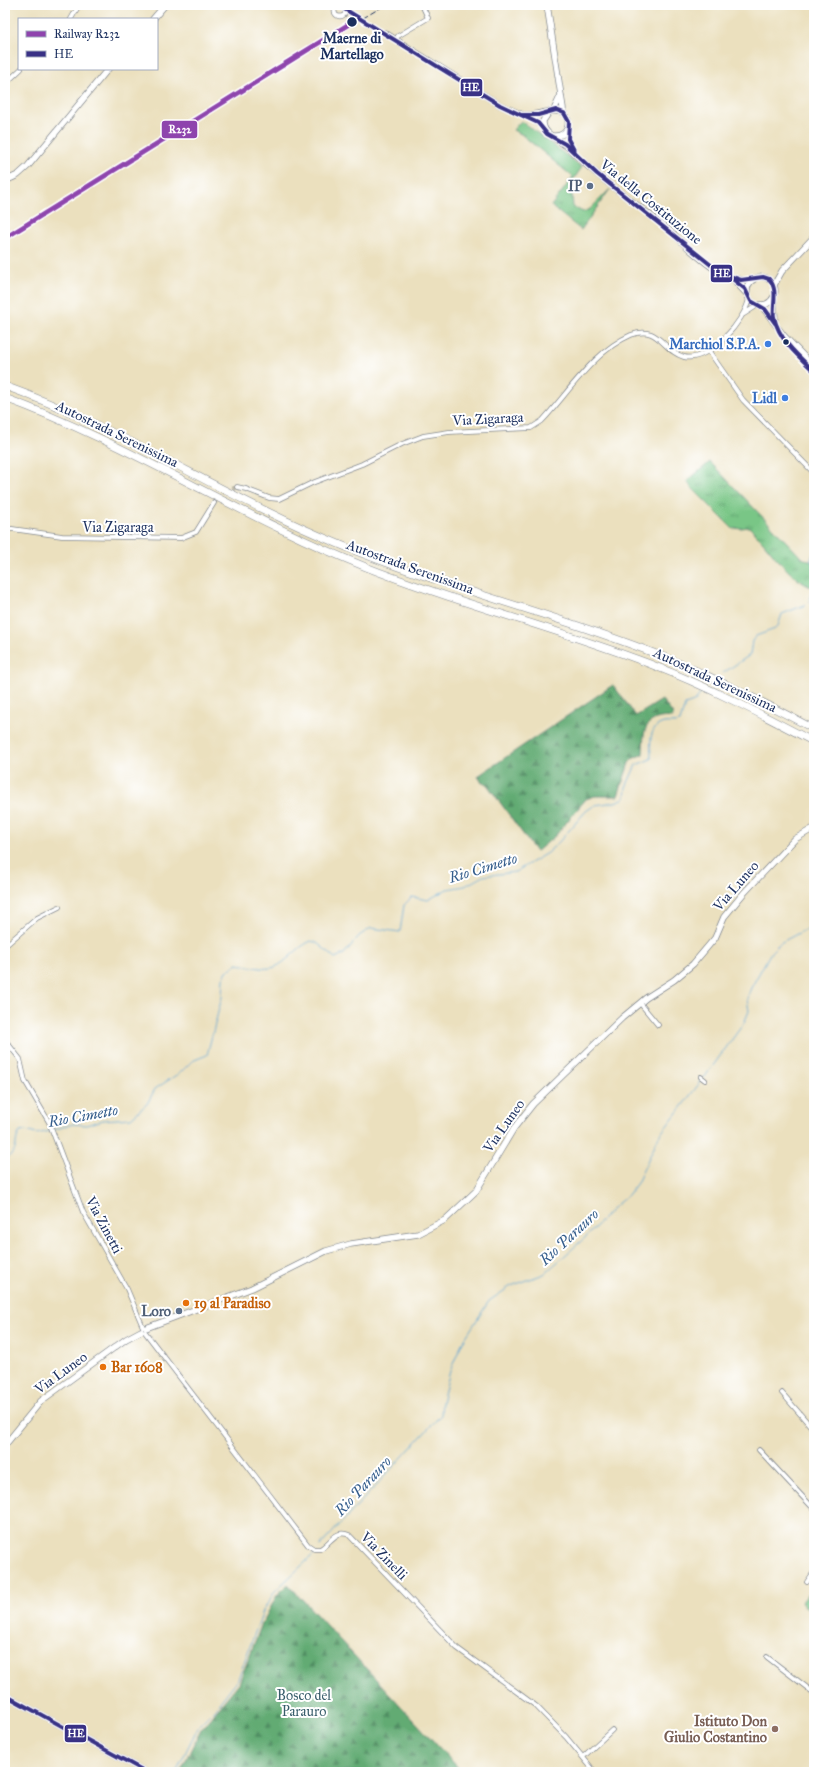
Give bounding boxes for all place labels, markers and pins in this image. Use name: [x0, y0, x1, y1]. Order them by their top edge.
marker: Maerne di Martellago: [345, 15, 359, 29]
place label: Maerne di Martellago: [320, 30, 384, 64]
place label: IP: [568, 178, 582, 195]
marker: IP: [585, 181, 595, 191]
place label: Marchiol S.P.A.: [669, 336, 760, 353]
unlabelled marker: [781, 337, 791, 347]
marker: Marchiol S.P.A.: [763, 339, 773, 349]
place label: Lidl: [752, 390, 778, 407]
marker: Lidl: [780, 393, 790, 403]
place label: 19 al Paradiso: [194, 1295, 271, 1313]
marker: 19 al Paradiso: [181, 1298, 191, 1308]
place label: Loro: [141, 1303, 171, 1320]
marker: Loro: [174, 1306, 184, 1316]
place label: Bar 1608: [111, 1359, 163, 1376]
marker: Bar 1608: [98, 1362, 108, 1372]
place label: Istituto Don Giulio Costantino: [664, 1713, 767, 1746]
marker: Istituto Don Giulio Costantino: [770, 1724, 780, 1734]

